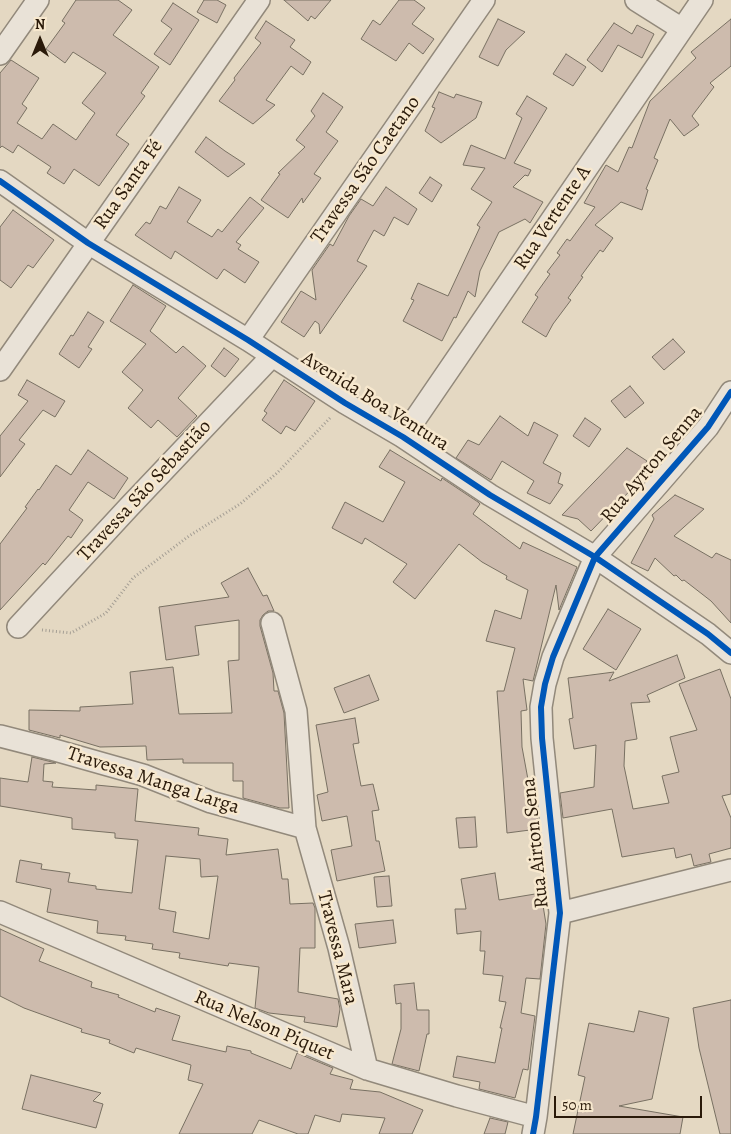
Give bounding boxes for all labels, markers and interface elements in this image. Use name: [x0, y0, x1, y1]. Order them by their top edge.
north arrow: [15, 15, 65, 65]
text: N: [35, 15, 45, 34]
street label: Travessa São Caetano: [306, 92, 426, 248]
street label: Rua Santa Fé: [89, 135, 169, 235]
street label: Rua Vertente A: [509, 161, 597, 275]
street label: Avenida Boa Ventura: [297, 347, 453, 457]
street label: Rua Ayrton Senna: [596, 402, 708, 528]
street label: Travessa São Sebastião: [73, 415, 217, 567]
street label: Travessa Manga Larga: [64, 742, 242, 820]
street label: Rua Airton Sena: [517, 776, 555, 910]
street label: Travessa Mara: [311, 889, 363, 1007]
street label: Rua Nelson Piquet: [190, 986, 338, 1066]
scale bar: [556, 1086, 704, 1118]
text: 50 m: [562, 1095, 592, 1115]

